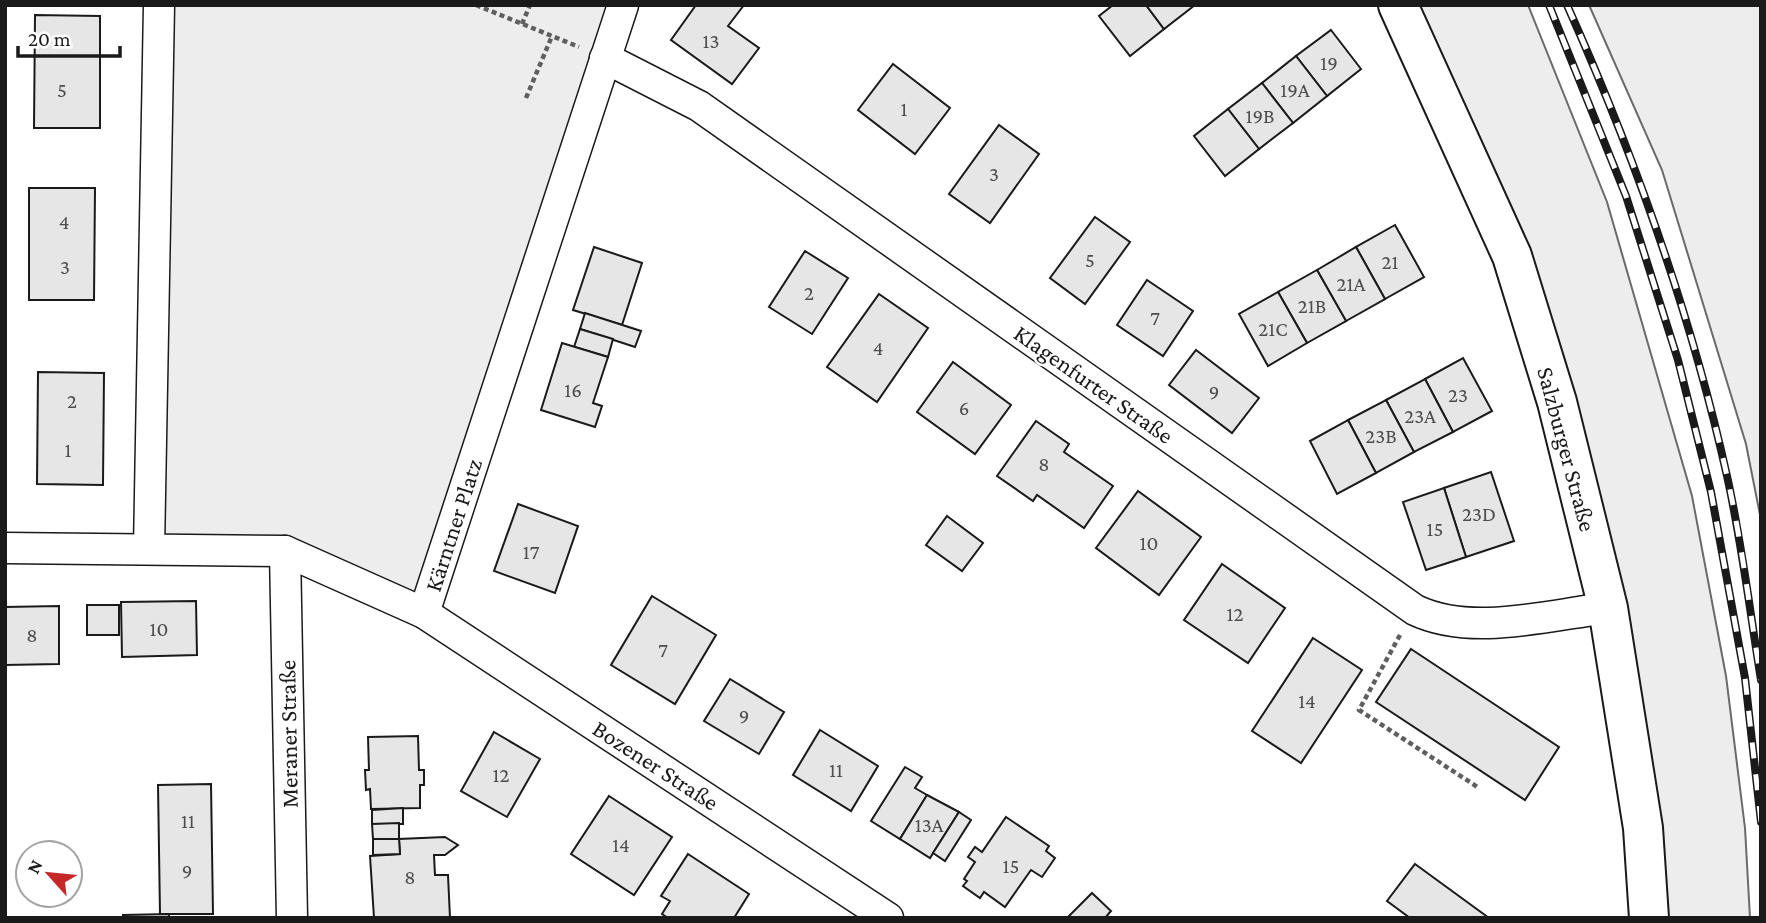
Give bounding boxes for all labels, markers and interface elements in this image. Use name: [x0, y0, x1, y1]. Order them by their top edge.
scale bar: [18, 14, 119, 58]
text: 20 m: [28, 27, 71, 51]
house number: 13: [703, 29, 719, 53]
house number: 19: [1320, 51, 1338, 75]
house number: 5: [57, 78, 67, 102]
house number: 19A: [1280, 78, 1310, 102]
house number: 1: [901, 97, 908, 121]
house number: 19B: [1245, 104, 1275, 128]
house number: 3: [989, 162, 999, 186]
house number: 4: [59, 210, 69, 234]
house number: 5: [1085, 248, 1095, 272]
house number: 21: [1382, 250, 1399, 274]
house number: 3: [60, 255, 70, 279]
house number: 21A: [1337, 272, 1366, 296]
house number: 2: [804, 281, 814, 305]
house number: 21B: [1298, 294, 1326, 318]
house number: 7: [1150, 306, 1160, 330]
house number: 21C: [1258, 317, 1288, 341]
street label: Klagenfurter Straße: [1009, 319, 1179, 449]
house number: 4: [873, 336, 883, 360]
street label: Salzburger Straße: [1532, 364, 1602, 534]
house number: 16: [564, 378, 582, 402]
house number: 9: [1209, 380, 1219, 404]
house number: 23: [1448, 383, 1468, 407]
house number: 2: [67, 389, 77, 413]
house number: 6: [959, 396, 969, 420]
house number: 23A: [1404, 404, 1436, 428]
house number: 23B: [1365, 424, 1397, 448]
house number: 1: [65, 438, 72, 462]
house number: 8: [1038, 452, 1050, 476]
street label: Kärntner Platz: [419, 455, 487, 595]
house number: 23D: [1462, 502, 1496, 526]
house number: 15: [1427, 517, 1443, 541]
house number: 10: [1140, 531, 1158, 555]
house number: 17: [523, 540, 540, 564]
house number: 12: [1227, 602, 1243, 626]
house number: 10: [150, 617, 168, 641]
house number: 8: [26, 623, 38, 647]
house number: 7: [658, 638, 668, 662]
street label: Meraner Straße: [273, 660, 303, 808]
house number: 14: [1298, 689, 1316, 713]
house number: 9: [739, 704, 749, 728]
street label: Bozener Straße: [588, 714, 724, 816]
house number: 11: [829, 758, 843, 782]
house number: 12: [493, 763, 509, 787]
house number: 11: [181, 809, 195, 833]
house number: 13A: [915, 813, 943, 837]
house number: 14: [612, 833, 630, 857]
north arrow: [14, 839, 84, 909]
house number: 15: [1003, 854, 1019, 878]
text: N: [22, 856, 47, 877]
house number: 9: [182, 859, 192, 883]
house number: 8: [404, 865, 416, 889]

